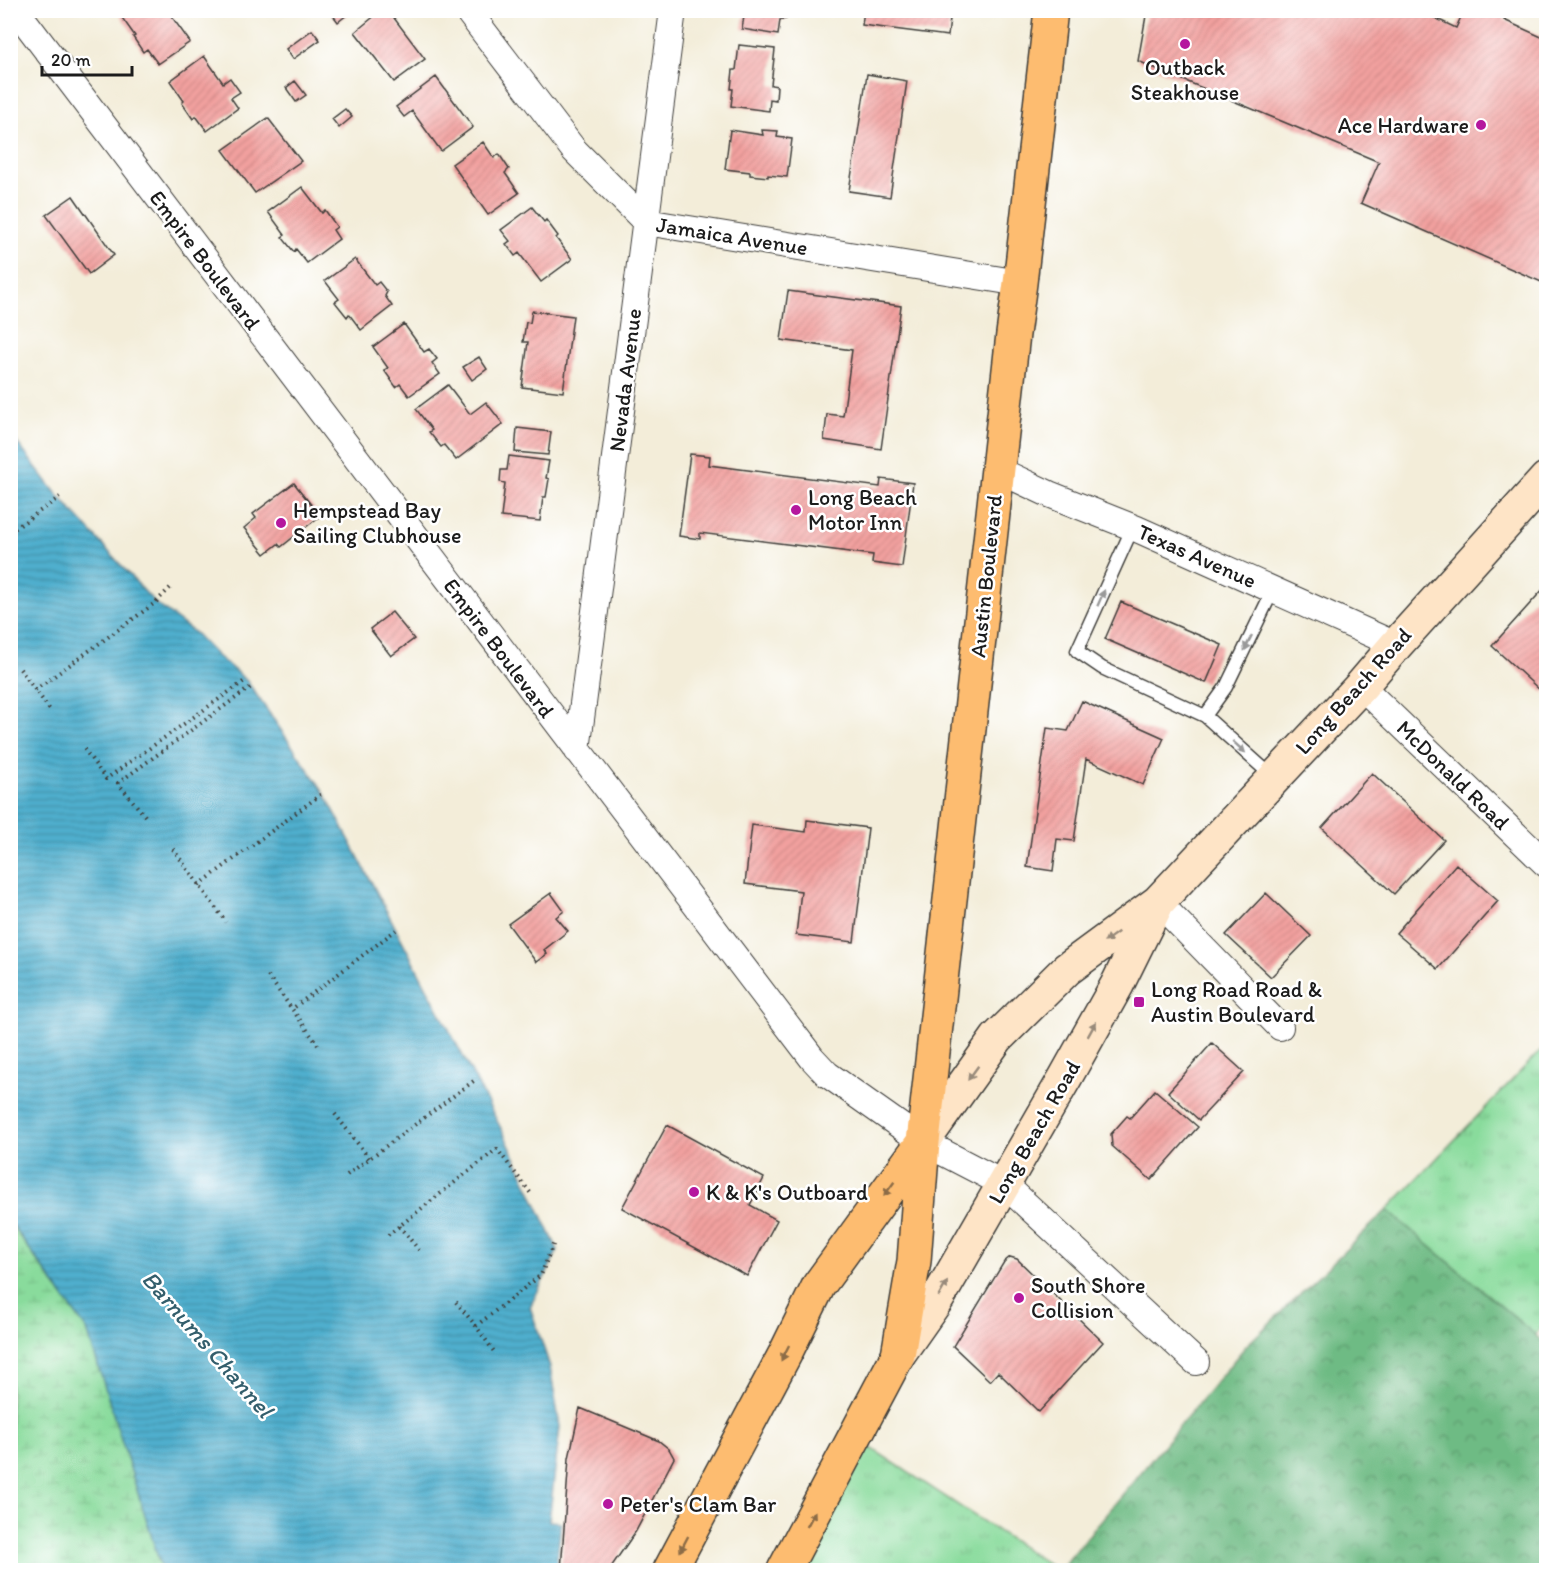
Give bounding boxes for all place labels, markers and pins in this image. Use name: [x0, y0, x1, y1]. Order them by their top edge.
marker: Outback Steakhouse: [1178, 37, 1192, 51]
place label: Outback Steakhouse: [1131, 54, 1239, 106]
place label: Ace Hardware: [1338, 112, 1469, 139]
marker: Ace Hardware: [1474, 118, 1488, 132]
place label: Long Beach Motor Inn: [808, 484, 917, 536]
place label: Hempstead Bay Sailing Clubhouse: [293, 497, 462, 549]
marker: Long Beach Motor Inn: [789, 503, 803, 517]
marker: Hempstead Bay Sailing Clubhouse: [274, 516, 288, 530]
place label: Long Road Road & Austin Boulevard: [1151, 976, 1322, 1028]
marker: Long Road Road & Austin Boulevard: [1132, 995, 1146, 1009]
place label: K & K's Outboard: [706, 1179, 868, 1206]
marker: K & K's Outboard: [687, 1185, 701, 1199]
place label: South Shore Collision: [1031, 1272, 1146, 1324]
marker: South Shore Collision: [1012, 1291, 1026, 1305]
place label: Peter's Clam Bar: [620, 1491, 777, 1518]
marker: Peter's Clam Bar: [601, 1497, 615, 1511]

